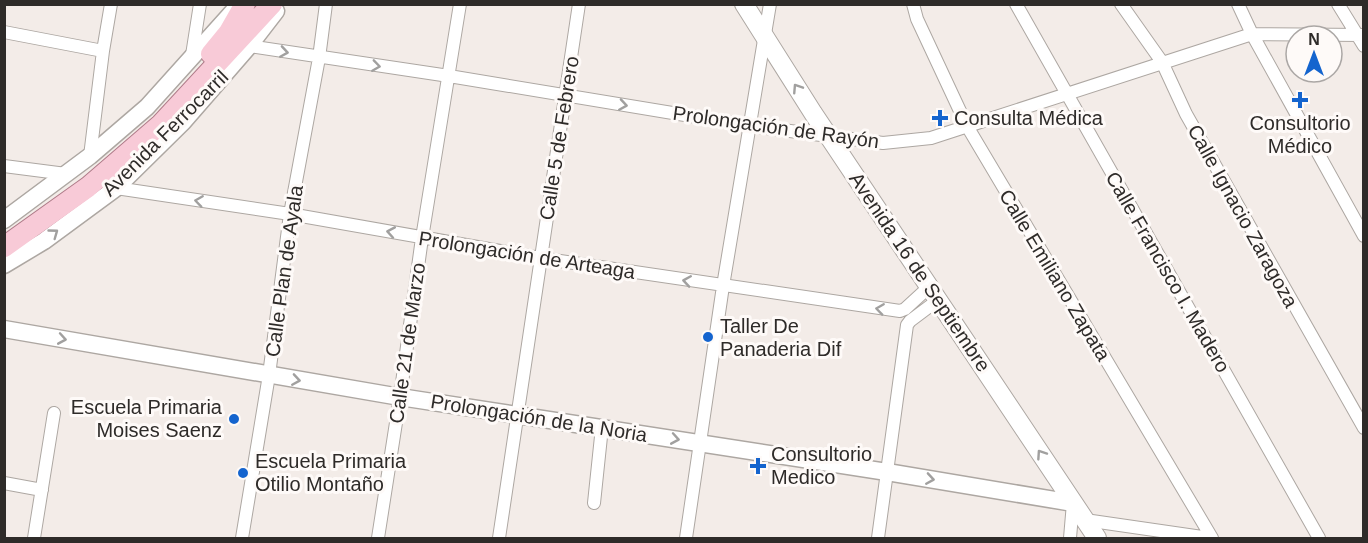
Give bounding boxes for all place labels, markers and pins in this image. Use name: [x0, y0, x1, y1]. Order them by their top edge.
marker: Consultorio Médico: [1291, 91, 1309, 109]
place label: Consulta Médica: [954, 107, 1104, 129]
marker: Consulta Médica: [931, 109, 949, 127]
place label: Consultorio Médico: [1249, 112, 1351, 157]
place label: Taller De Panaderia Dif: [720, 315, 842, 360]
marker: Taller De Panaderia Dif: [701, 330, 715, 344]
place label: Escuela Primaria Moises Saenz: [71, 396, 223, 441]
marker: Escuela Primaria Moises Saenz: [227, 412, 241, 426]
place label: Consultorio Medico: [771, 443, 872, 488]
place label: Escuela Primaria Otilio Montaño: [255, 450, 407, 495]
marker: Consultorio Medico: [749, 457, 767, 475]
marker: Escuela Primaria Otilio Montaño: [236, 466, 250, 480]

